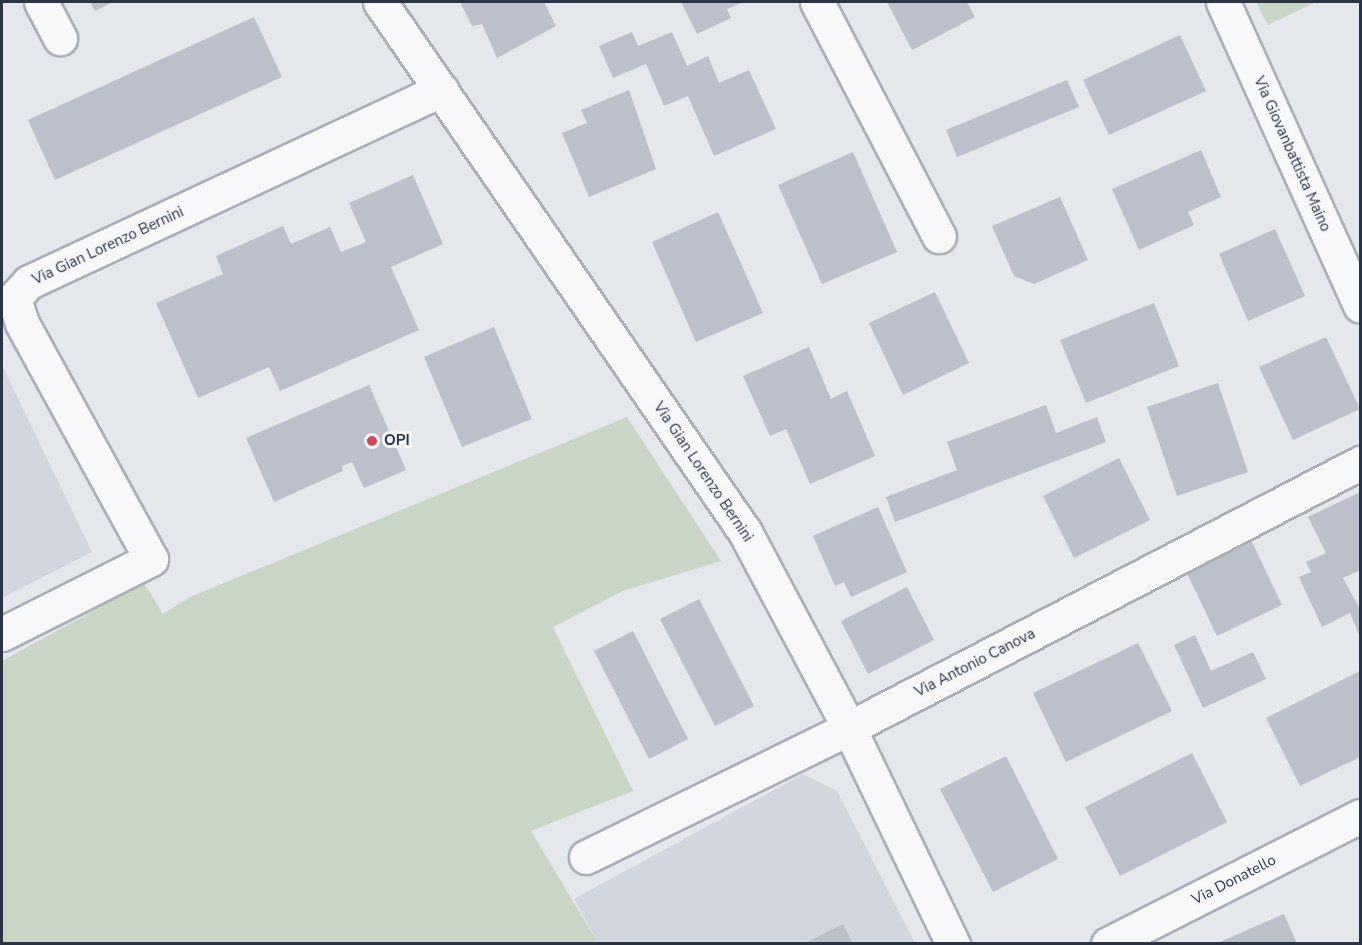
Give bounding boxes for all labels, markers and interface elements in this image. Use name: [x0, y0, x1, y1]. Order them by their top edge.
street label: Via Giovanbattista Maino: [1250, 74, 1334, 234]
street label: Via Gian Lorenzo Bernini: [29, 203, 187, 289]
street label: Via Gian Lorenzo Bernini: [649, 399, 757, 545]
place label: OPI: [384, 432, 410, 450]
marker: OPI: [365, 434, 379, 448]
street label: Via Antonio Canova: [912, 625, 1038, 701]
street label: Via Donatello: [1189, 851, 1279, 909]

